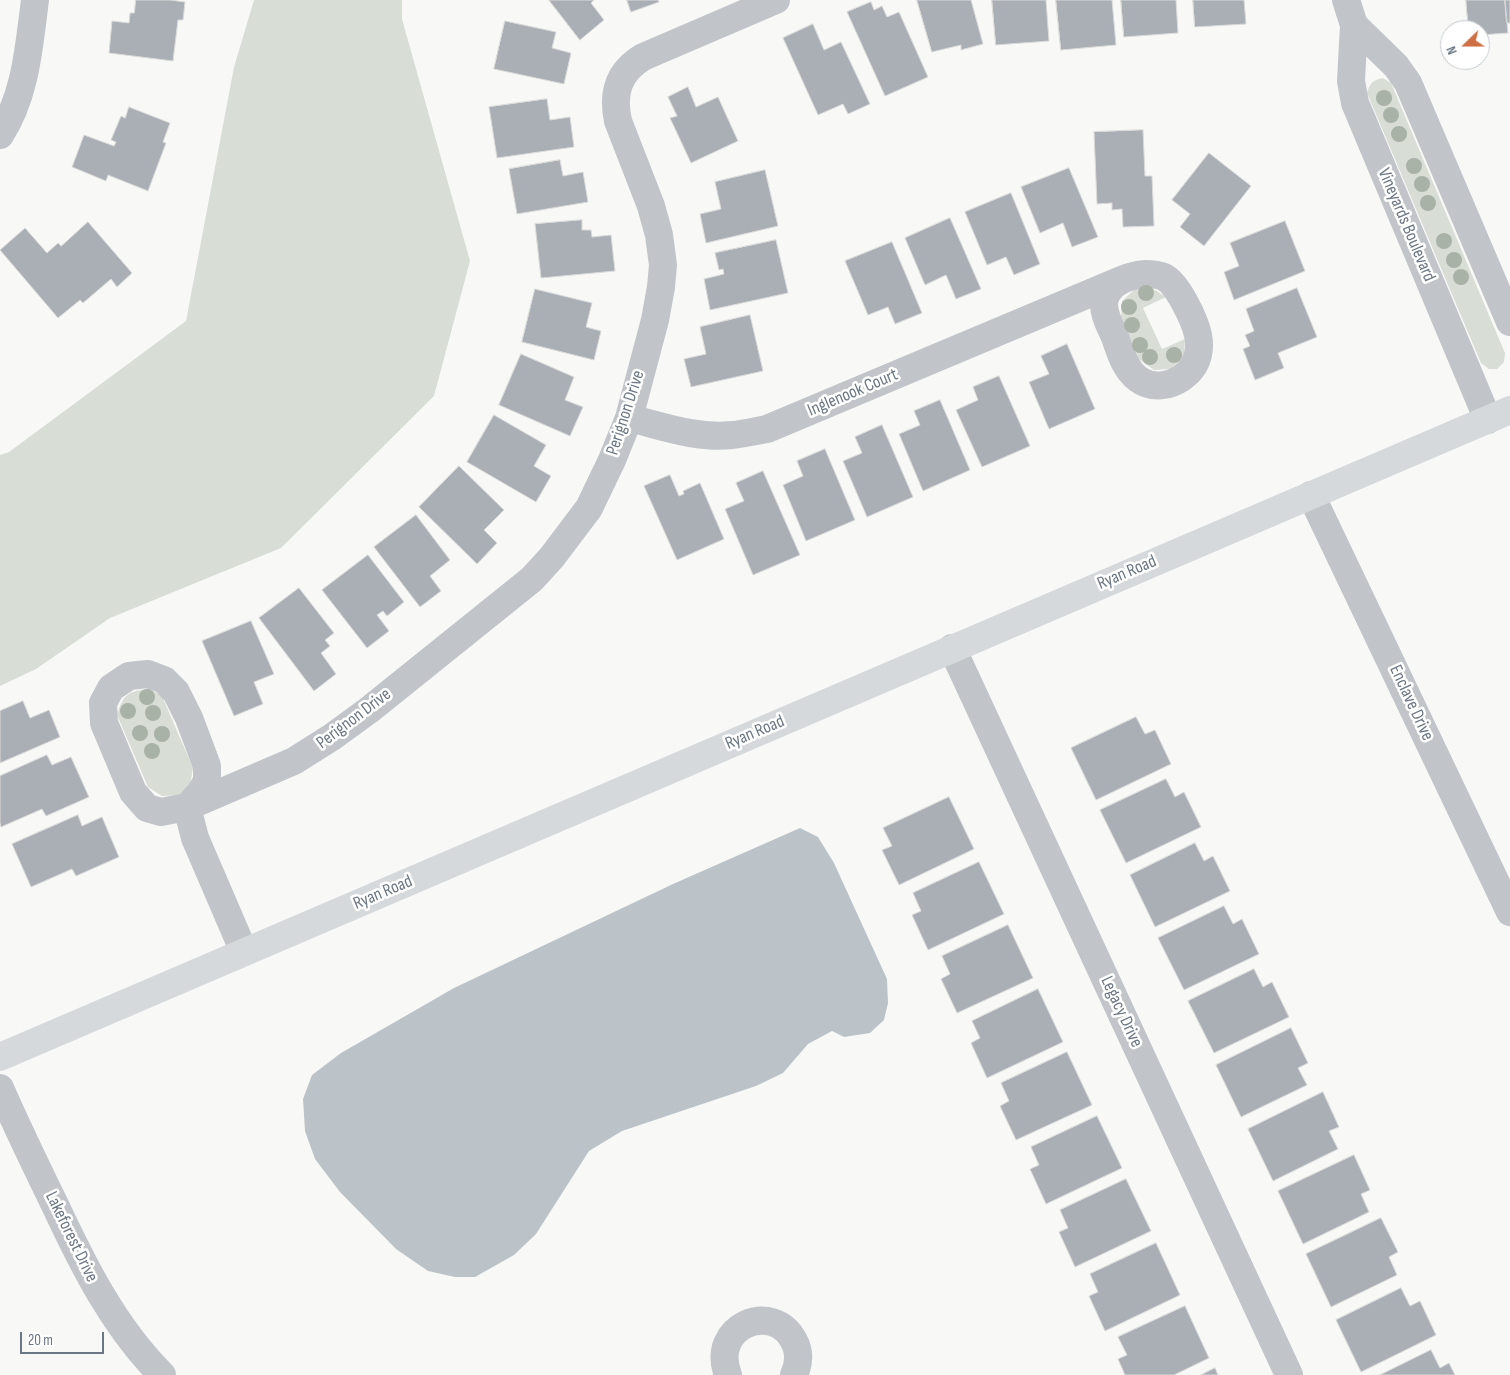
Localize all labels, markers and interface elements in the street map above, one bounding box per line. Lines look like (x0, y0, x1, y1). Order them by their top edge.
north arrow (1440, 20, 1490, 70)
text: N (1442, 44, 1461, 57)
street label: Vineyards Boulevard (1372, 165, 1440, 285)
street label: Inglenook Court (805, 364, 901, 422)
street label: Perignon Drive (602, 368, 650, 458)
street label: Ryan Road (1094, 551, 1160, 595)
street label: Enclave Drive (1384, 662, 1438, 744)
street label: Perignon Drive (312, 684, 396, 754)
street label: Ryan Road (722, 711, 788, 755)
street label: Ryan Road (350, 871, 416, 915)
street label: Legacy Drive (1095, 973, 1147, 1051)
street label: Lakeforest Drive (40, 1188, 102, 1286)
scale bar (22, 1322, 106, 1354)
text: 20 m (28, 1331, 53, 1350)

